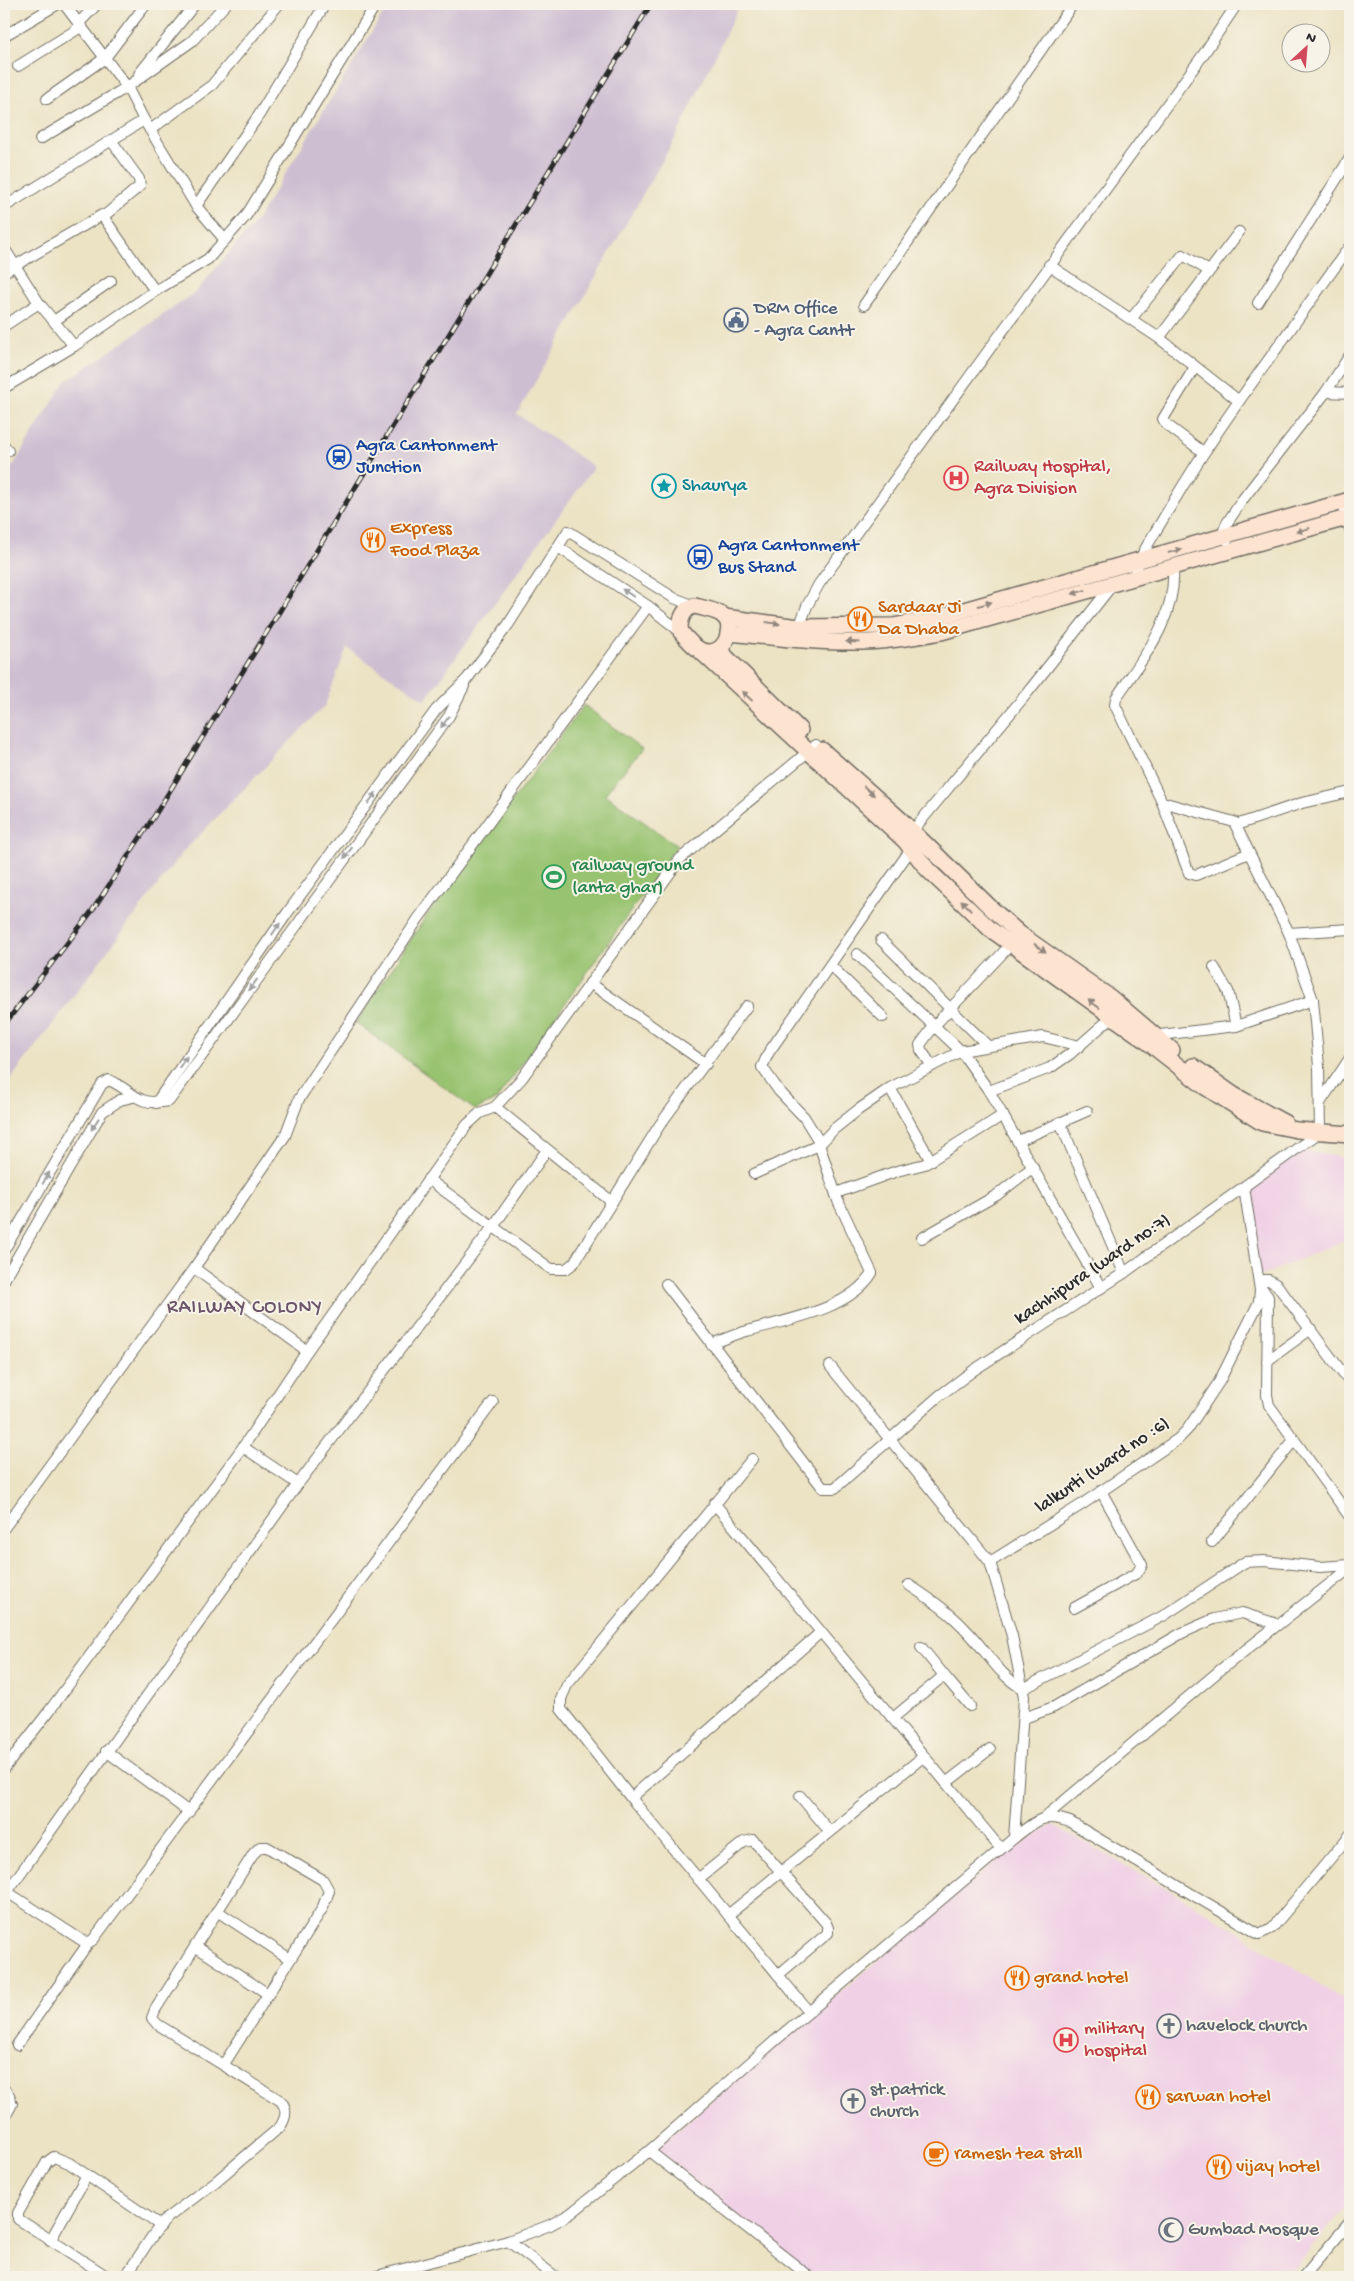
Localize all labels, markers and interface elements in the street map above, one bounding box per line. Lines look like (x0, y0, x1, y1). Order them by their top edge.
north arrow (1282, 22, 1332, 72)
text: N (1303, 29, 1318, 48)
place label: DRM Office - Agra Cantt (752, 298, 856, 343)
public building icon: DRM Office - Agra Cantt (723, 307, 749, 333)
place label: Agra Cantonment Junction (356, 435, 499, 480)
station icon: Agra Cantonment Junction (326, 444, 352, 470)
place label: Railway Hospital, Agra Division (974, 456, 1112, 501)
hospital icon: Railway Hospital, Agra Division (943, 465, 969, 491)
place icon: Shaurya (651, 473, 677, 499)
place label: Shaurya (682, 475, 749, 498)
place label: Express Food Plaza (389, 518, 481, 563)
one-way arrow (1296, 526, 1311, 534)
restaurant icon: Express Food Plaza (360, 527, 386, 553)
place label: Agra Cantonment Bus Stand (717, 535, 861, 580)
bus stop icon: Agra Cantonment Bus Stand (687, 544, 713, 570)
one-way arrow (1168, 547, 1183, 555)
one-way arrow (621, 588, 634, 598)
one-way arrow (1072, 589, 1087, 597)
place label: Sardaar Ji Da Dhaba (876, 597, 962, 642)
one-way arrow (977, 600, 992, 608)
restaurant icon: Sardaar Ji Da Dhaba (847, 606, 873, 632)
one-way arrow (765, 619, 781, 627)
one-way arrow (845, 638, 861, 646)
one-way arrow (742, 690, 754, 702)
one-way arrow (439, 715, 450, 728)
one-way arrow (862, 786, 875, 797)
one-way arrow (366, 792, 377, 805)
one-way arrow (343, 846, 353, 860)
place label: railway ground (anta ghar) (572, 855, 695, 900)
sports icon: railway ground (anta ghar) (541, 864, 567, 890)
one-way arrow (960, 899, 972, 911)
one-way arrow (271, 923, 281, 936)
one-way arrow (1033, 943, 1046, 954)
one-way arrow (248, 978, 258, 991)
one-way arrow (1087, 999, 1101, 1009)
one-way arrow (178, 1056, 188, 1069)
one-way arrow (90, 1117, 99, 1130)
one-way arrow (41, 1171, 50, 1184)
street label: kachhipura (ward no:7) (1011, 1209, 1175, 1331)
district label: RAILWAY COLONY (167, 1297, 323, 1320)
street label: lalkurti (ward no :6) (1032, 1413, 1174, 1519)
restaurant icon: grand hotel (1004, 1965, 1030, 1991)
place label: grand hotel (1034, 1967, 1129, 1990)
church icon: havelock church (1156, 2013, 1182, 2039)
place label: havelock church (1186, 2015, 1307, 2038)
place label: military hospital (1084, 2018, 1147, 2063)
hospital icon: military hospital (1053, 2027, 1079, 2053)
place label: st.patrick church (870, 2079, 946, 2124)
restaurant icon: sarwan hotel (1135, 2084, 1161, 2110)
place label: sarwan hotel (1166, 2086, 1271, 2109)
church icon: st.patrick church (840, 2088, 866, 2114)
cafe icon: ramesh tea stall (923, 2141, 949, 2167)
place label: ramesh tea stall (954, 2143, 1083, 2166)
restaurant icon: vijay hotel (1206, 2154, 1232, 2180)
place label: vijay hotel (1236, 2156, 1320, 2179)
mosque icon: Gumbad Mosque (1158, 2217, 1184, 2243)
place label: Gumbad Mosque (1188, 2219, 1319, 2242)

